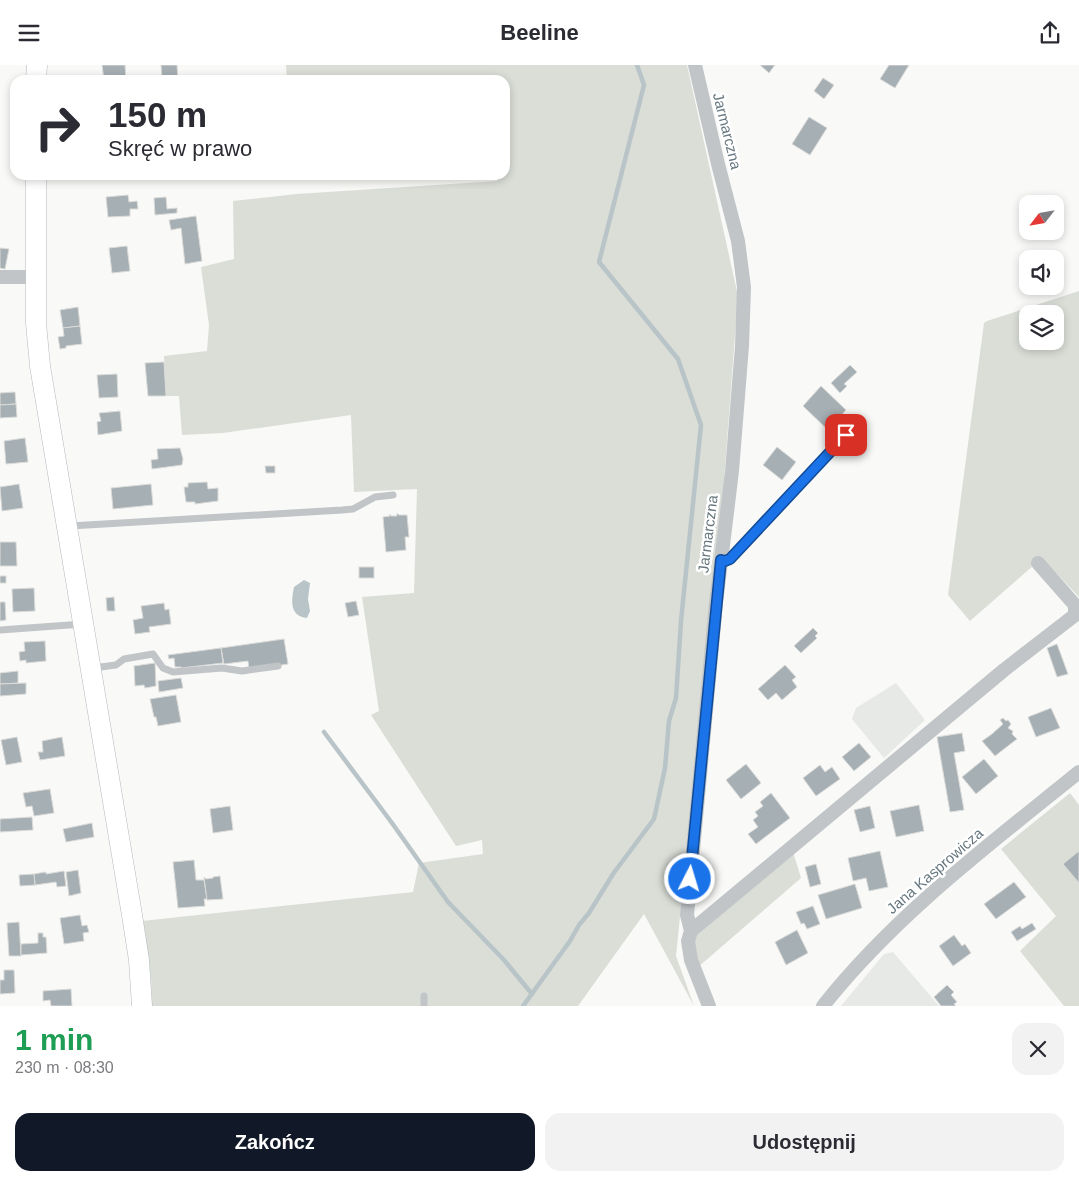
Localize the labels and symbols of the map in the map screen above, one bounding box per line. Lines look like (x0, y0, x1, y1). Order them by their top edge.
street label: Jarmarczna (710, 91, 745, 172)
north arrow (1019, 195, 1064, 240)
pin (825, 414, 867, 456)
street label: Jarmarczna (694, 493, 721, 574)
street label: Jana Kasprowicza (883, 824, 987, 917)
position arrow (663, 852, 715, 904)

